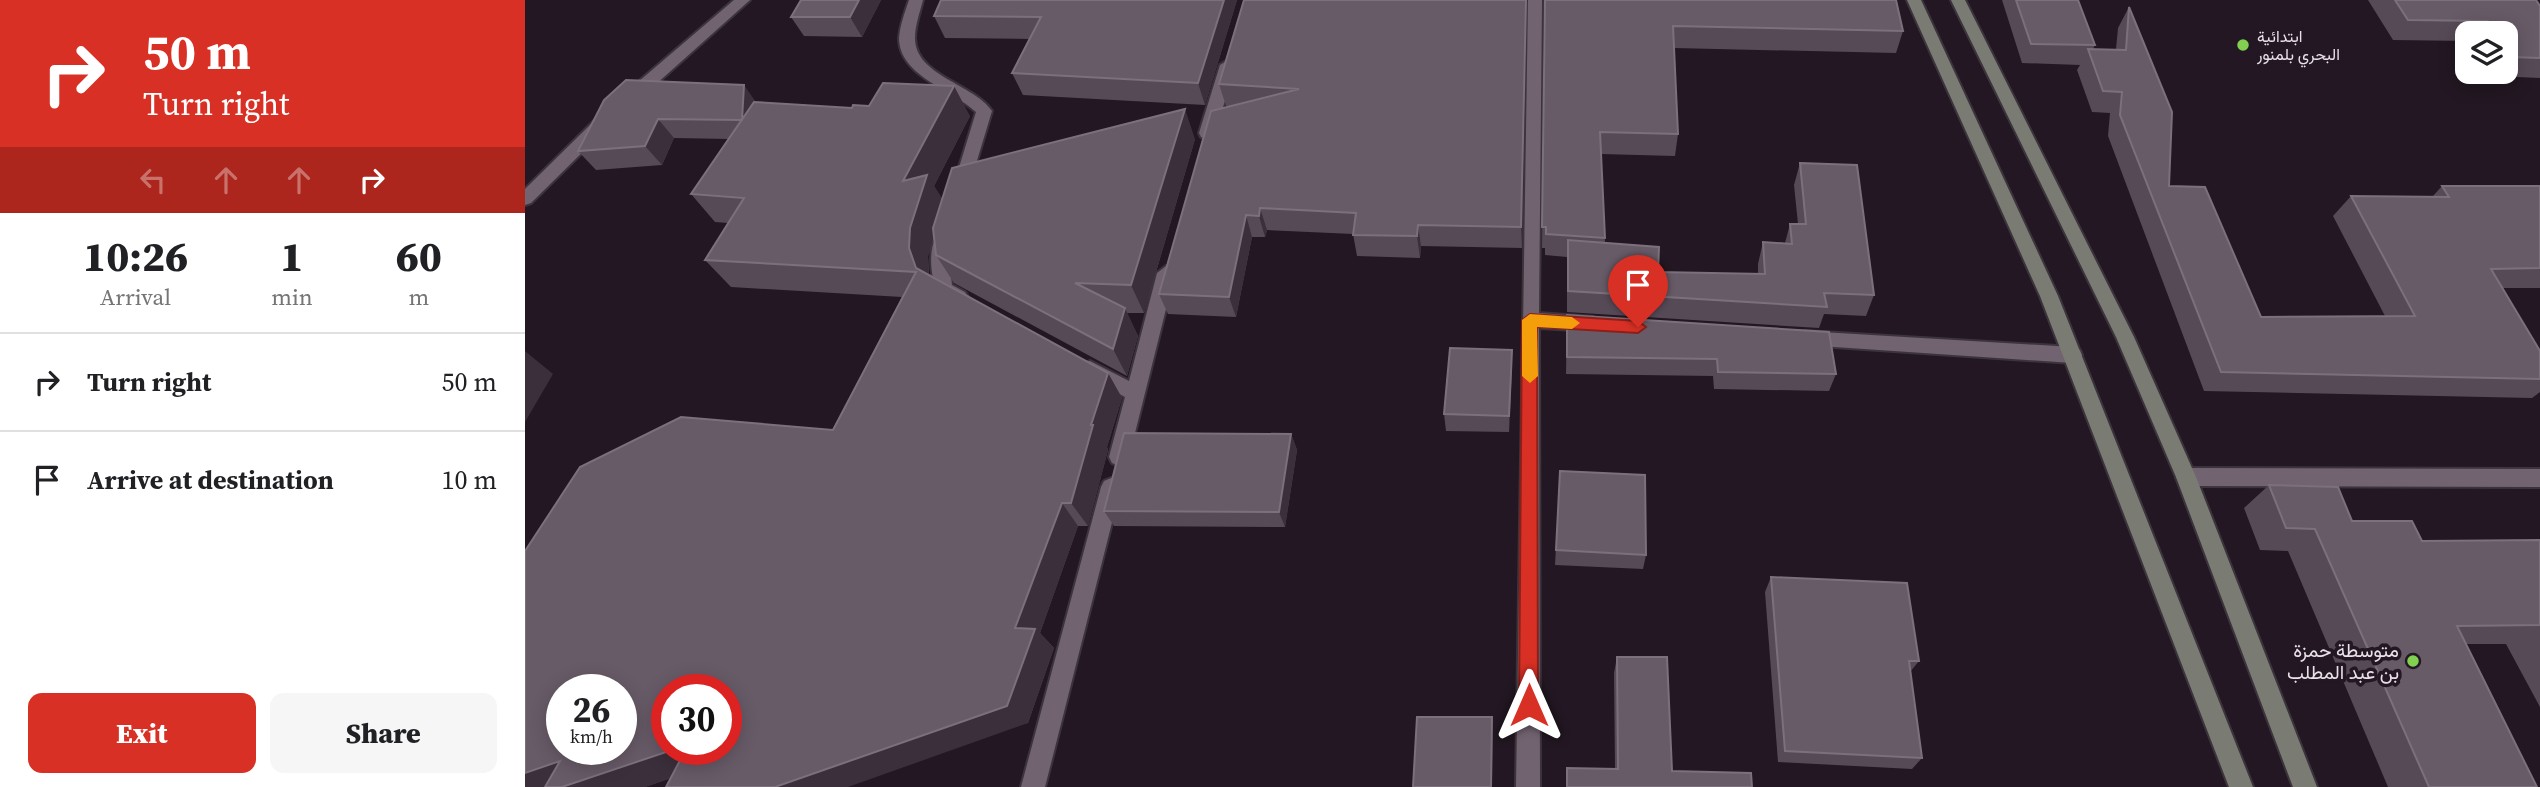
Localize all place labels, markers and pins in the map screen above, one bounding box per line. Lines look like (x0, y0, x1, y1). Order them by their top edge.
place label: ابتدائية البحري بلمنور (2256, 25, 2340, 68)
marker: ابتدائية البحري بلمنور (2235, 37, 2251, 53)
pin (1608, 255, 1668, 327)
place label: متوسطة حمزة بن عبد المطلب (2287, 637, 2399, 685)
marker: متوسطة حمزة بن عبد المطلب (2405, 653, 2421, 669)

